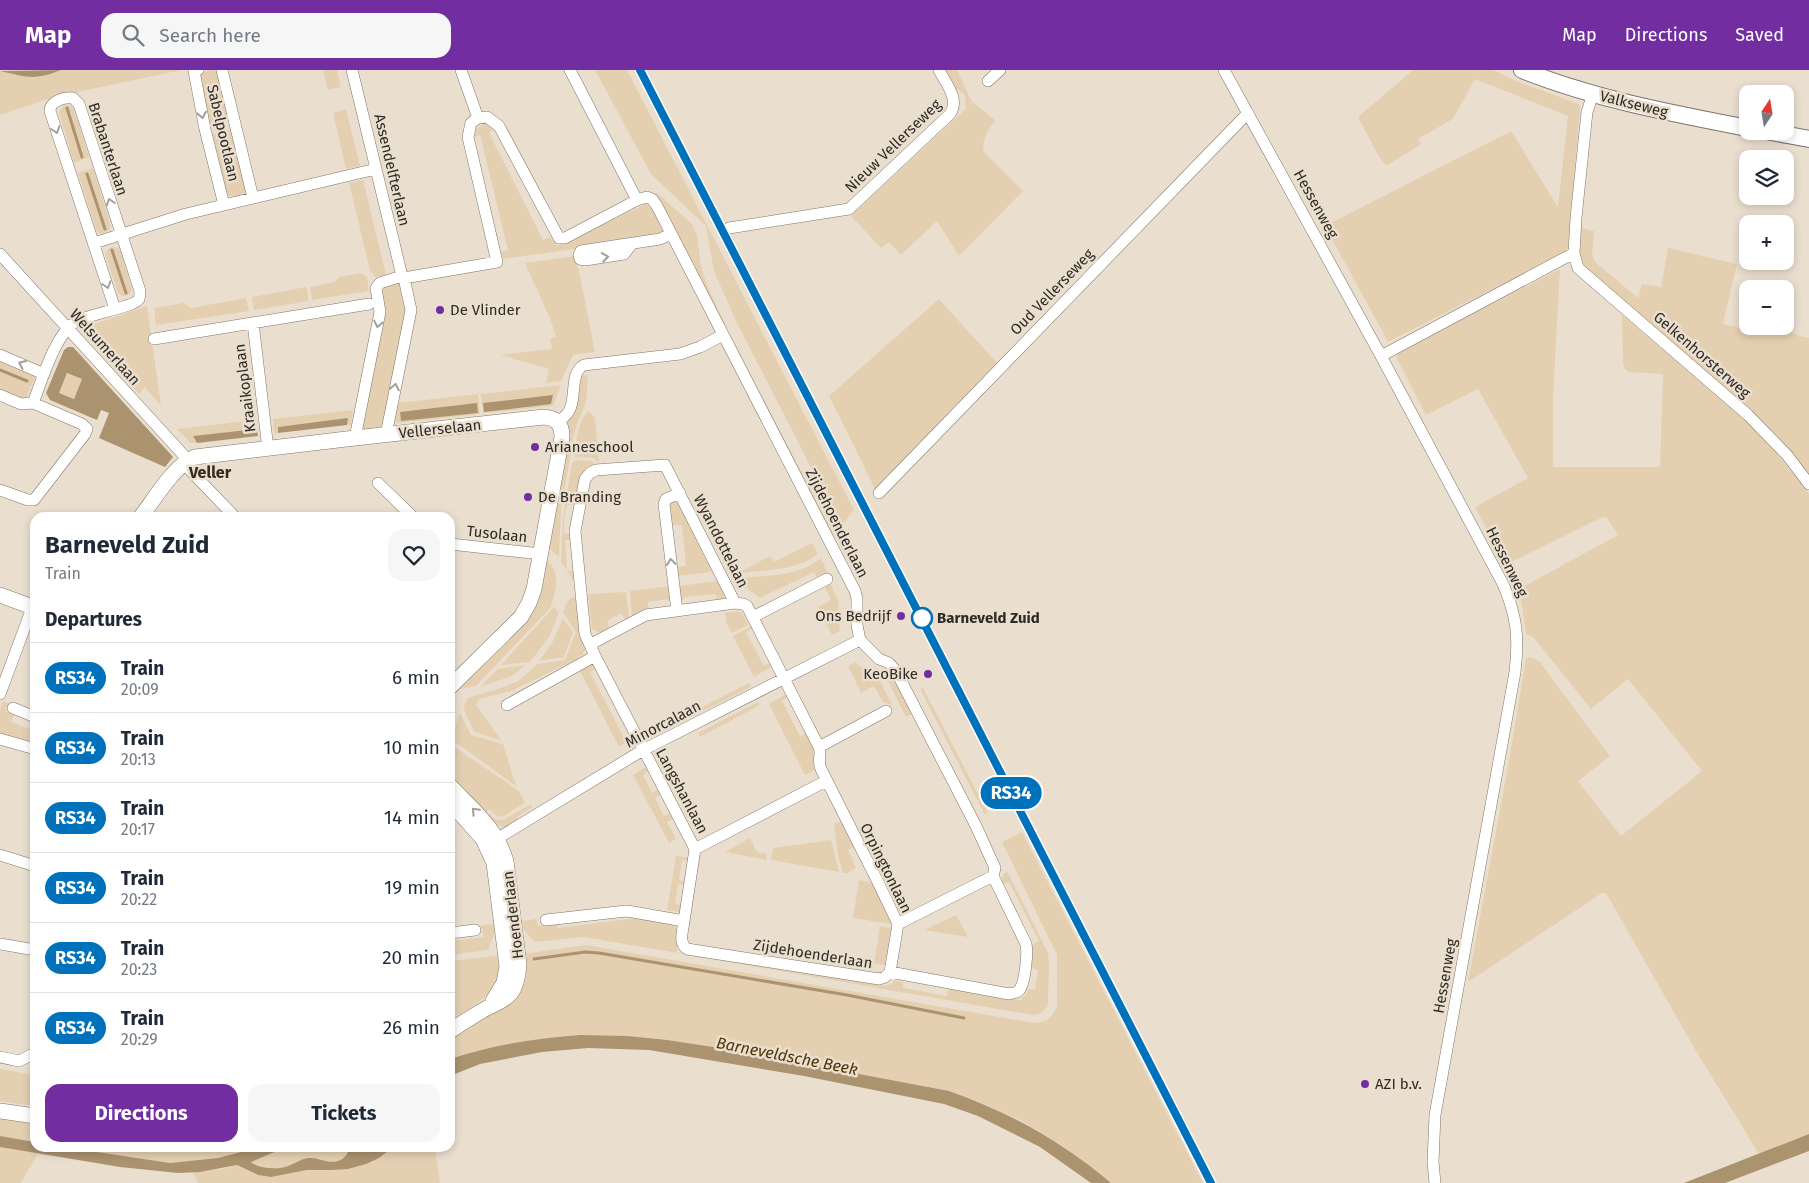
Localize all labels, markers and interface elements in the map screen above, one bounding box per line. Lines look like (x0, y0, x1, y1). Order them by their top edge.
search box (101, 13, 451, 58)
text: Map (25, 21, 71, 49)
icon: search (119, 21, 147, 49)
text: Search here (159, 24, 261, 47)
text: Map (1562, 24, 1597, 46)
text: Directions (1625, 24, 1707, 46)
text: Saved (1735, 24, 1784, 46)
street label: Sabelpootlaan (203, 83, 243, 183)
north arrow (1739, 85, 1794, 140)
map controls (1739, 85, 1794, 335)
street label: Valkseweg (1598, 87, 1670, 121)
street label: Nieuw Vellerseweg (841, 95, 945, 196)
street label: Brabanterlaan (84, 100, 132, 198)
one-way arrow (197, 110, 207, 119)
street label: Assendelfterlaan (370, 112, 414, 228)
one-way arrow (50, 126, 60, 134)
button: layers (1739, 150, 1794, 205)
street label: Hessenweg (1290, 166, 1342, 242)
one-way arrow (106, 198, 116, 207)
button: + (1739, 215, 1794, 270)
street label: Oud Vellerseweg (1006, 245, 1098, 339)
one-way arrow (601, 252, 609, 263)
one-way arrow (102, 280, 112, 288)
button: − (1739, 280, 1794, 335)
place label: De Vlinder (450, 301, 521, 319)
marker: De Vlinder (434, 304, 446, 316)
street label: Welsumerlaan (66, 305, 144, 389)
street label: Gelkenhorsterweg (1650, 308, 1754, 402)
one-way arrow (373, 320, 383, 329)
street label: Kraaikoplaan (231, 343, 259, 433)
one-way arrow (18, 360, 27, 371)
one-way arrow (389, 382, 400, 391)
street label: Vellerselaan (398, 416, 482, 442)
place label: Arianeschool (545, 438, 634, 456)
marker: Arianeschool (529, 441, 541, 453)
district label: Veller (188, 463, 232, 482)
street label: Zijdehoenderlaan (802, 465, 872, 581)
place label: De Branding (538, 488, 621, 506)
marker: De Branding (522, 491, 534, 503)
street label: Wyandottelaan (690, 491, 752, 591)
street label: Tusolaan (466, 522, 528, 546)
street label: Hessenweg (1482, 524, 1532, 600)
button: heart (388, 529, 440, 581)
text: Barneveld Zuid (45, 531, 210, 559)
one-way arrow (666, 558, 677, 566)
text: Train (45, 564, 81, 583)
place label: Ons Bedrijf (815, 607, 892, 625)
marker: Barneveld Zuid (911, 607, 933, 629)
text: Departures (45, 608, 142, 631)
place label: Barneveld Zuid (937, 609, 1040, 627)
marker: Ons Bedrijf (895, 610, 907, 622)
text: Train (121, 657, 164, 680)
place label: KeoBike (863, 665, 918, 683)
text: 6 min (392, 666, 440, 689)
text: RS34 (55, 667, 96, 689)
marker: KeoBike (922, 668, 934, 680)
text: 20:09 (121, 680, 159, 699)
street label: Minorcalaan (622, 697, 704, 751)
text: Train (121, 727, 164, 750)
text: 10 min (383, 736, 440, 759)
text: RS34 (55, 737, 96, 759)
street label: Langshanlaan (652, 745, 712, 837)
text: 20:13 (121, 750, 156, 769)
line badge: RS34 (976, 777, 1046, 809)
text: RS34 (991, 782, 1031, 804)
text: Train (121, 797, 164, 820)
text: 14 min (384, 806, 440, 829)
text: RS34 (55, 807, 96, 829)
one-way arrow (472, 808, 481, 817)
text: 20:17 (121, 820, 155, 839)
street label: Orpingtonlaan (856, 820, 916, 916)
text: Train (121, 867, 164, 890)
street label: Hoenderlaan (499, 870, 527, 960)
text: 19 min (384, 876, 440, 899)
text: RS34 (55, 877, 96, 899)
text: 20:22 (121, 890, 157, 909)
street label: Zijdehoenderlaan (752, 936, 874, 972)
text: Train (121, 937, 164, 960)
street label: Hessenweg (1430, 937, 1460, 1015)
text: 20 min (382, 946, 440, 969)
text: RS34 (55, 947, 96, 969)
text: 20:23 (121, 960, 157, 979)
text: Train (121, 1007, 164, 1030)
text: 26 min (383, 1016, 440, 1039)
text: RS34 (55, 1017, 96, 1039)
text: 20:29 (121, 1030, 158, 1049)
water label: Barneveldsche Beek (715, 1033, 860, 1079)
place label: AZI b.v. (1375, 1075, 1422, 1093)
marker: AZI b.v. (1359, 1078, 1371, 1090)
button: Directions (45, 1084, 238, 1142)
button: Tickets (248, 1084, 440, 1142)

